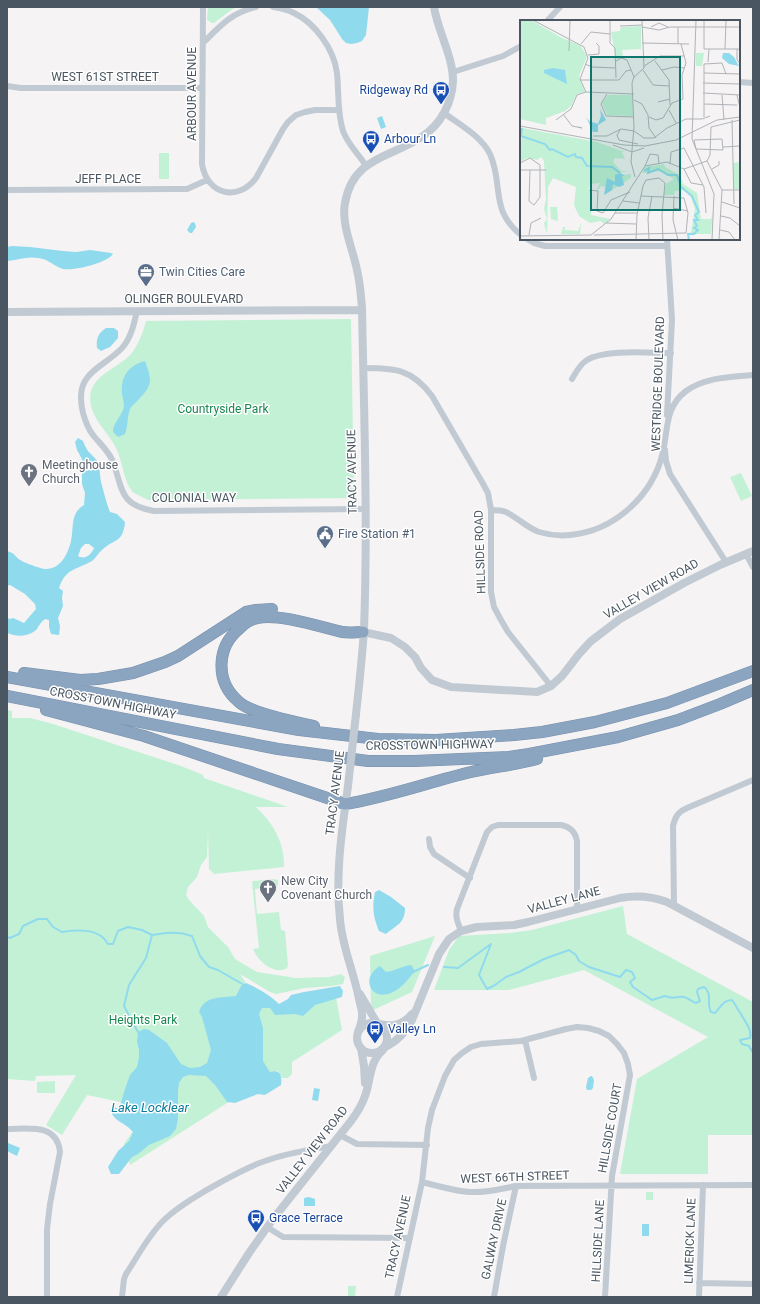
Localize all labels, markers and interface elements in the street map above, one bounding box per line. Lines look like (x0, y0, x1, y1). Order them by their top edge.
inset map (520, 20, 740, 240)
street label: ARBOUR AVENUE (185, 47, 199, 141)
street label: WEST 61ST STREET (51, 70, 159, 84)
bus stop icon: Ridgeway Rd (431, 80, 451, 105)
place label: Ridgeway Rd (360, 83, 428, 97)
bus stop icon: Arbour Ln (361, 129, 381, 154)
place label: Arbour Ln (384, 132, 436, 146)
street label: JEFF PLACE (75, 172, 141, 186)
office icon: Twin Cities Care (136, 262, 156, 287)
place label: Twin Cities Care (159, 265, 245, 279)
street label: OLINGER BOULEVARD (124, 292, 244, 306)
street label: WESTRIDGE BOULEVARD (649, 316, 667, 452)
park label: Countryside Park (177, 402, 269, 416)
street label: TRACY AVENUE (344, 429, 360, 515)
place label: Meetinghouse Church (42, 458, 118, 486)
church icon: Meetinghouse Church (19, 462, 39, 487)
street label: COLONIAL WAY (152, 491, 237, 505)
street label: HILLSIDE ROAD (472, 510, 488, 594)
public building icon: Fire Station #1 (315, 524, 335, 549)
place label: Fire Station #1 (338, 527, 416, 541)
street label: VALLEY VIEW ROAD (601, 556, 701, 622)
street label: CROSSTOWN HIGHWAY (49, 684, 178, 722)
street label: CROSSTOWN HIGHWAY (366, 737, 495, 753)
street label: TRACY AVENUE (323, 750, 347, 836)
place label: New City Covenant Church (281, 874, 372, 902)
church icon: New City Covenant Church (258, 878, 278, 903)
street label: VALLEY LANE (526, 884, 602, 916)
park label: Heights Park (109, 1013, 178, 1027)
bus stop icon: Valley Ln (365, 1019, 385, 1044)
place label: Valley Ln (388, 1022, 436, 1036)
street label: HILLSIDE COURT (595, 1082, 625, 1174)
water label: Lake Locklear (111, 1100, 190, 1115)
street label: VALLEY VIEW ROAD (273, 1103, 351, 1197)
street label: WEST 66TH STREET (460, 1168, 570, 1186)
street label: TRACY AVENUE (382, 1194, 414, 1280)
street label: GALWAY DRIVE (479, 1197, 509, 1281)
street label: LIMERICK LANE (682, 1198, 698, 1284)
street label: HILLSIDE LANE (589, 1199, 607, 1283)
bus stop icon: Grace Terrace (246, 1208, 266, 1233)
place label: Grace Terrace (269, 1211, 343, 1225)

